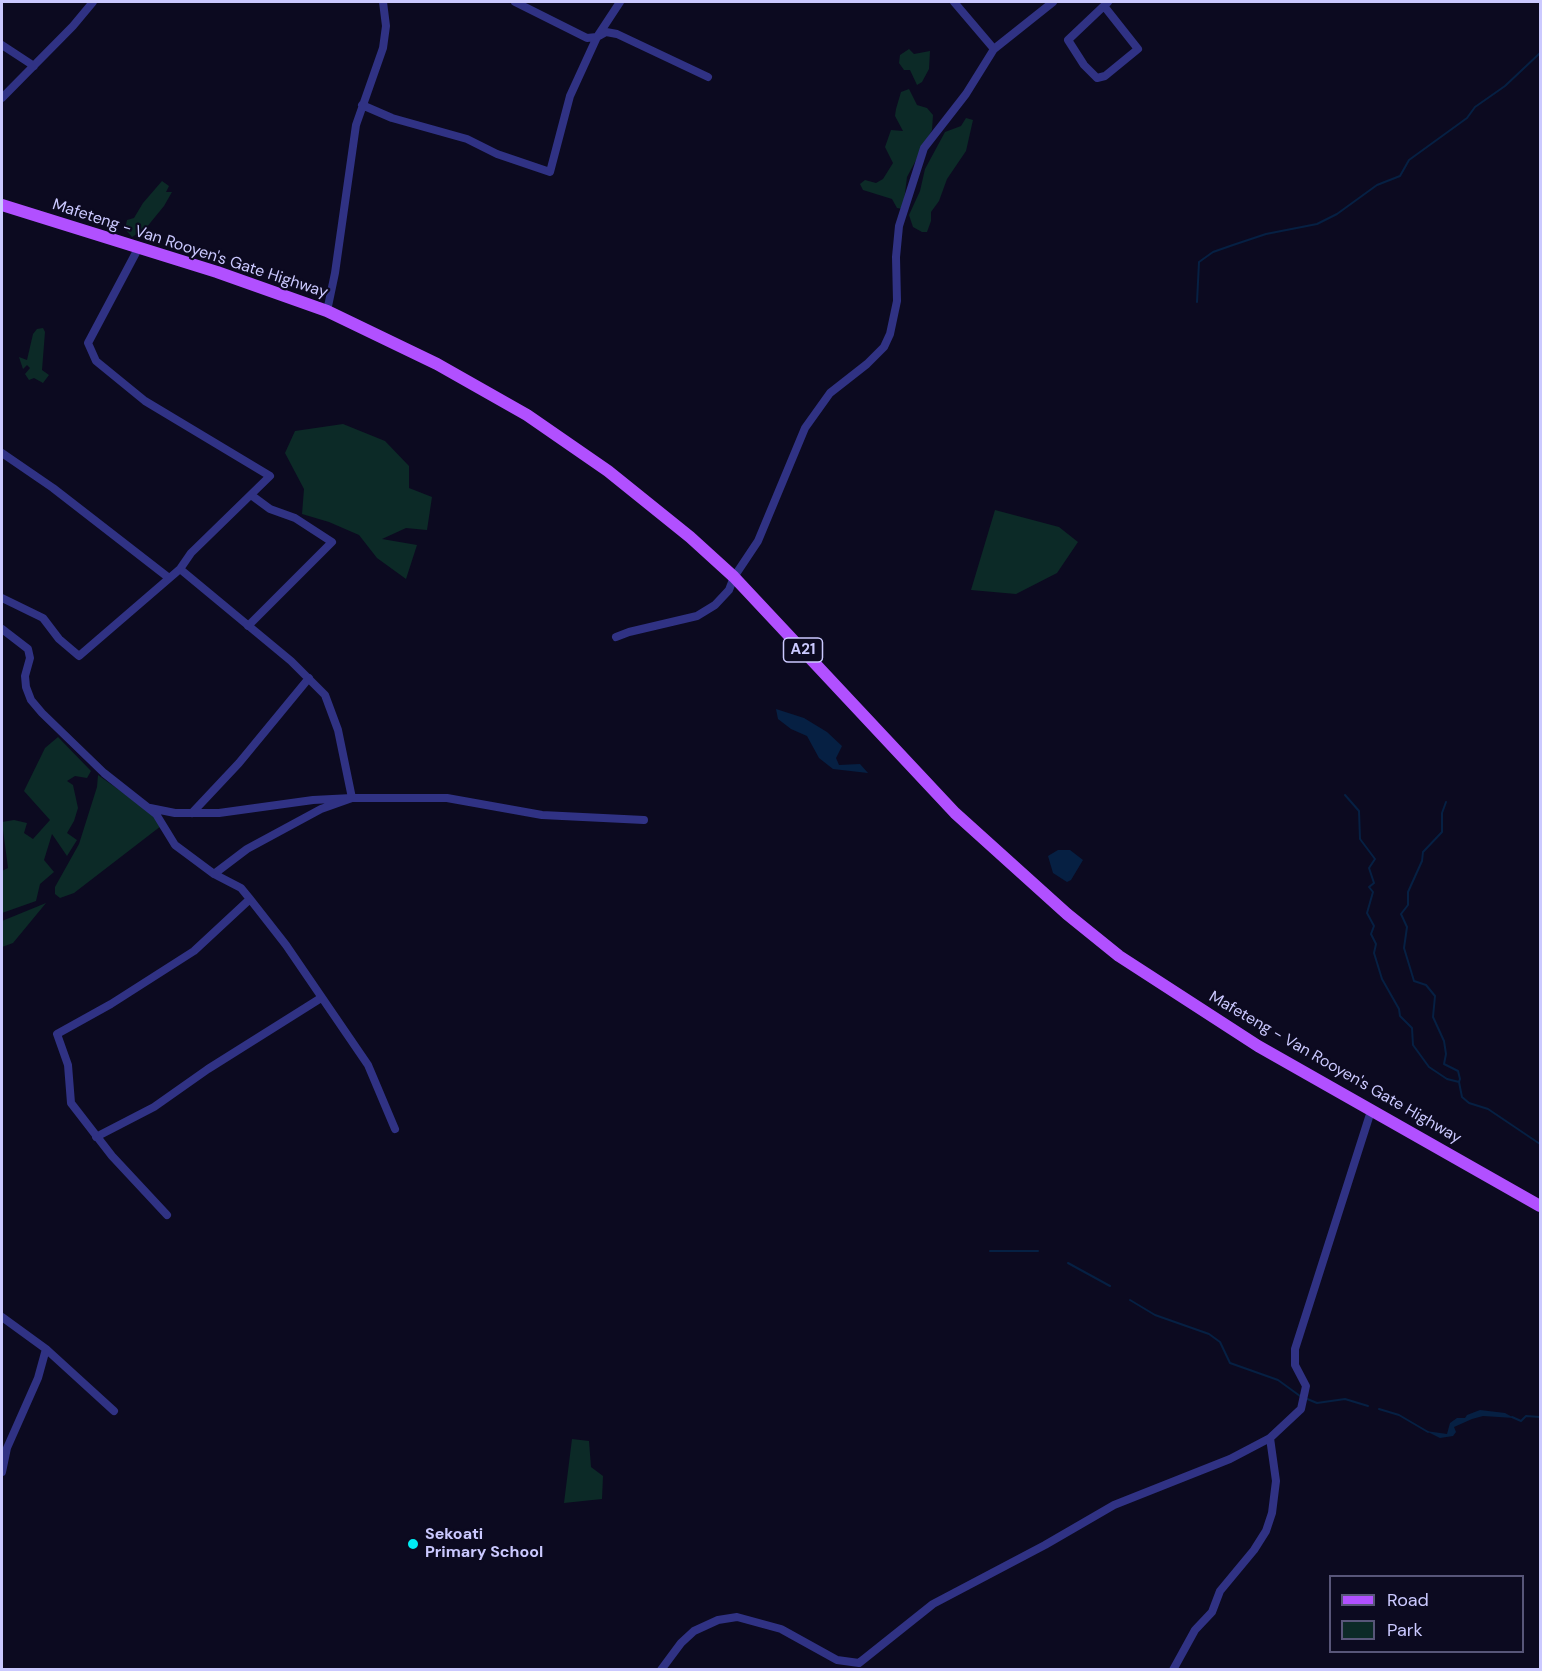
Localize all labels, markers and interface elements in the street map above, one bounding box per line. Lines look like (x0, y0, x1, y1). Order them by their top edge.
street label: Mafeteng - Van Rooyen's Gate Highway (50, 195, 330, 303)
road number: A21 (784, 638, 822, 662)
street label: Mafeteng - Van Rooyen's Gate Highway (1205, 988, 1465, 1148)
place label: Sekoati Primary School (425, 1525, 543, 1563)
marker: Sekoati Primary School (406, 1537, 420, 1551)
legend (1329, 1575, 1524, 1653)
text: Road (1387, 1588, 1429, 1612)
text: Park (1387, 1618, 1423, 1642)

